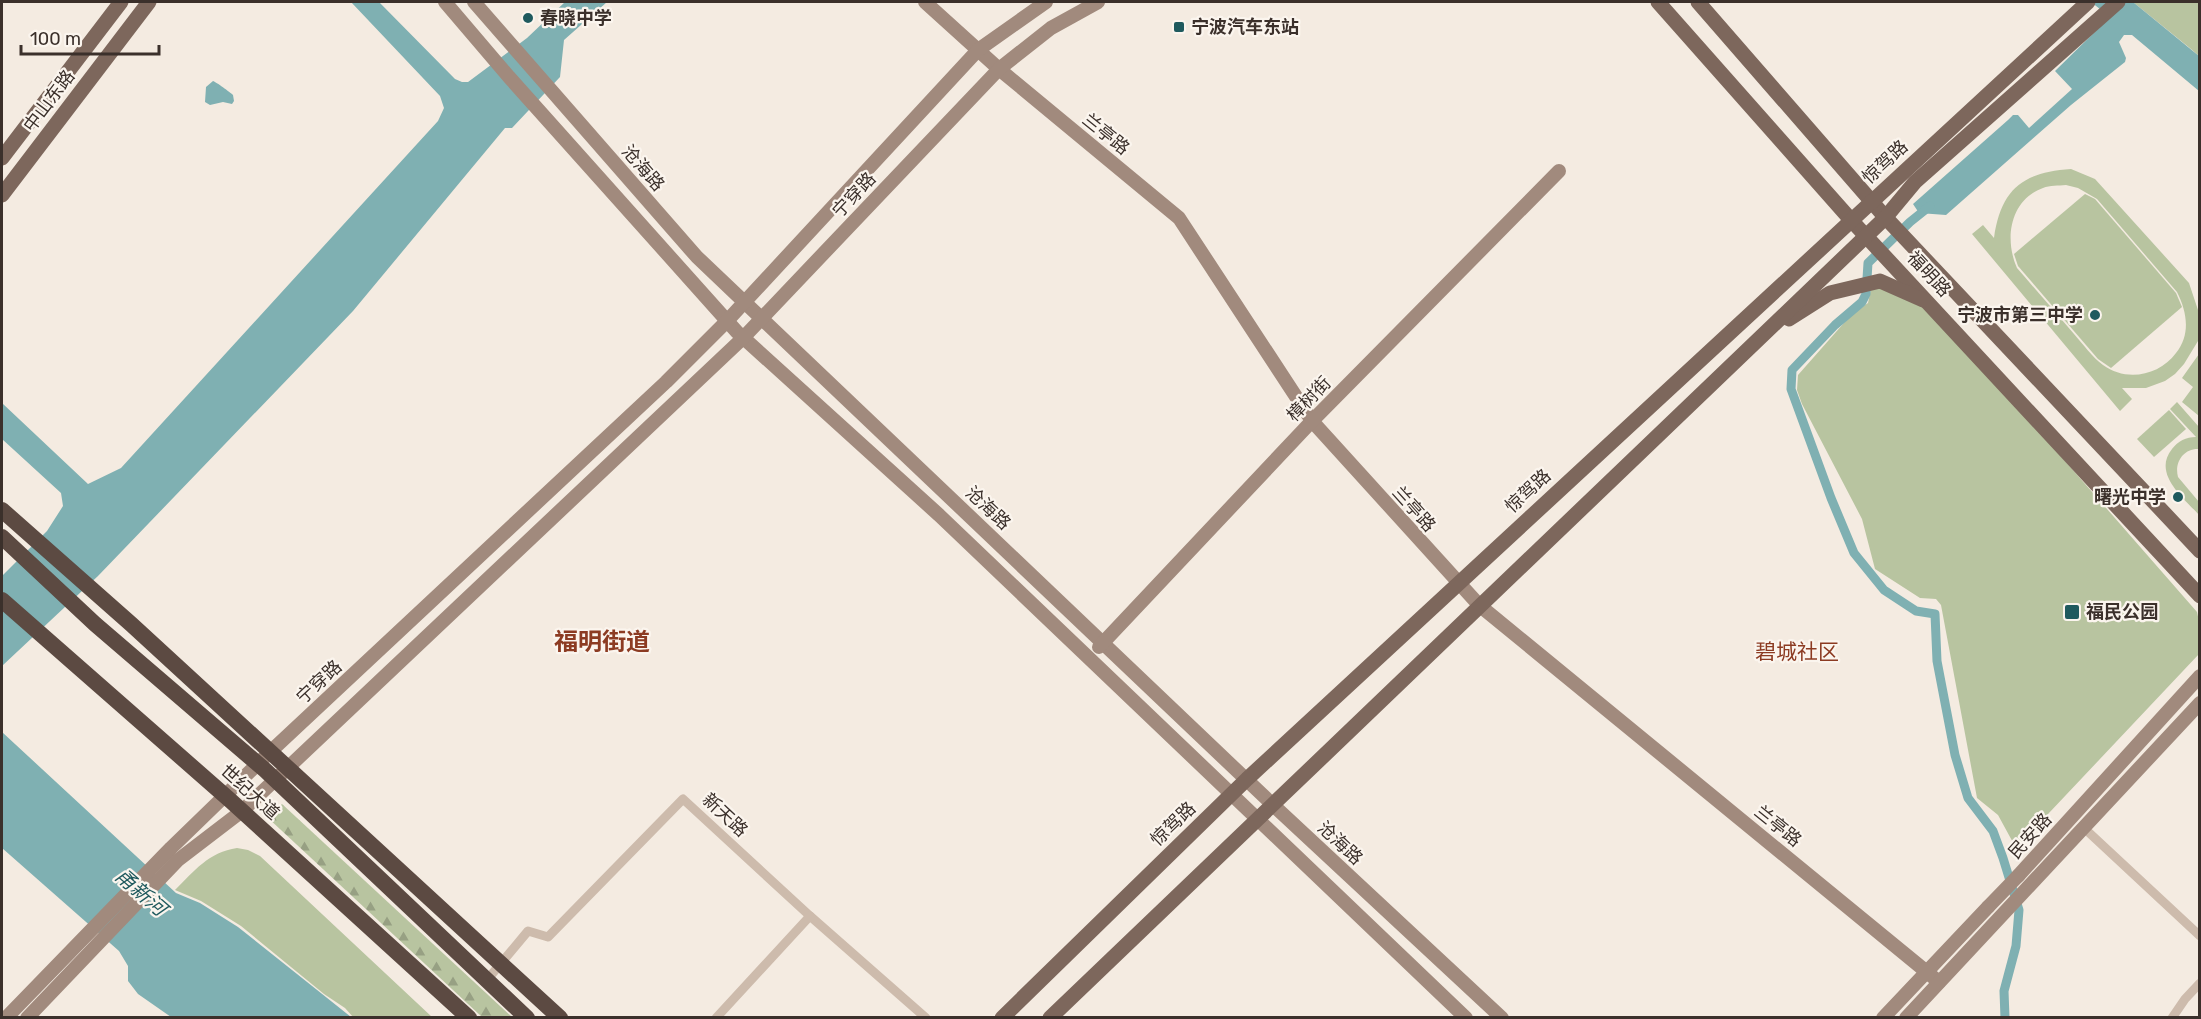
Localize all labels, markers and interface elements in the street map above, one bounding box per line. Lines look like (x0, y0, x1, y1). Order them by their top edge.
place label: 春晓中学 (540, 7, 612, 29)
marker: 春晓中学 (521, 11, 535, 25)
place label: 宁波汽车东站 (1191, 16, 1299, 38)
scale bar (21, 18, 159, 56)
marker: 宁波汽车东站 (1172, 20, 1186, 34)
text: 100 m (30, 28, 81, 50)
street label: 中山东路 (19, 66, 79, 136)
street label: 兰亭路 (1078, 108, 1134, 160)
street label: 惊驾路 (1858, 136, 1912, 188)
street label: 沧海路 (617, 140, 669, 196)
street label: 宁穿路 (828, 168, 880, 222)
street label: 福明路 (1903, 247, 1955, 301)
place label: 宁波市第三中学 (1957, 304, 2083, 326)
marker: 宁波市第三中学 (2088, 308, 2102, 322)
street label: 樟树街 (1282, 372, 1336, 426)
street label: 惊驾路 (1501, 465, 1555, 517)
street label: 沧海路 (961, 482, 1015, 534)
street label: 兰亭路 (1388, 482, 1440, 536)
place label: 曙光中学 (2094, 486, 2166, 508)
marker: 曙光中学 (2171, 490, 2185, 504)
place label: 福民公园 (2086, 601, 2158, 623)
marker: 福民公园 (2063, 603, 2081, 621)
district label: 福明街道 (554, 628, 650, 656)
district label: 碧城社区 (1755, 639, 1839, 664)
street label: 宁穿路 (292, 656, 346, 708)
street label: 世纪大道 (216, 760, 284, 824)
street label: 新天路 (698, 789, 752, 841)
street label: 惊驾路 (1146, 797, 1200, 851)
street label: 兰亭路 (1750, 800, 1806, 852)
street label: 民安路 (2004, 809, 2056, 863)
street label: 沧海路 (1313, 817, 1367, 869)
water label: 甬新河 (110, 863, 175, 923)

